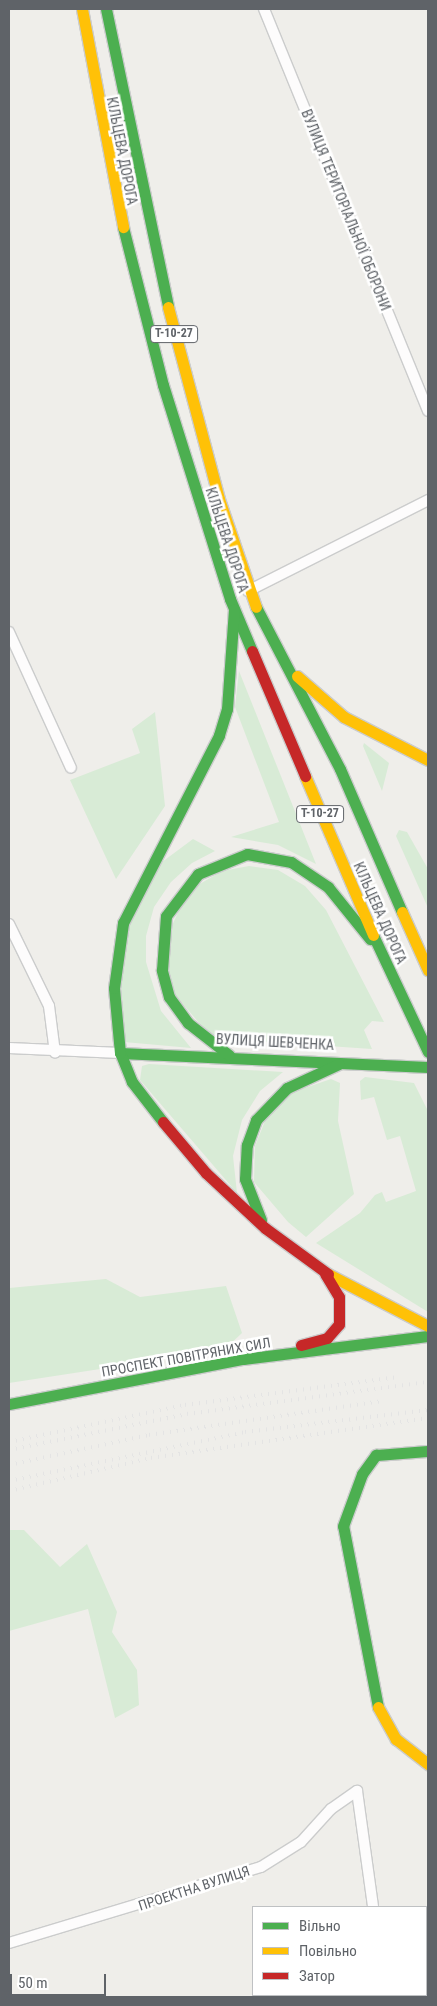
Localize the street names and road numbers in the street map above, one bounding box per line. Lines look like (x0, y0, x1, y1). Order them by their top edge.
street label: КІЛЬЦЕВА ДОРОГА (103, 95, 141, 207)
street label: ВУЛИЦЯ ТЕРИТОРІАЛЬНОЇ ОБОРОНИ (298, 107, 394, 313)
road number: Т-10-27 (149, 324, 199, 344)
street label: КІЛЬЦЕВА ДОРОГА (202, 485, 252, 595)
road number: Т-10-27 (295, 804, 345, 824)
street label: КІЛЬЦЕВА ДОРОГА (350, 859, 410, 967)
street label: ВУЛИЦЯ ШЕВЧЕНКА (216, 1031, 334, 1053)
street label: ПРОСПЕКТ ПОВІТРЯНИХ СИЛ (100, 1334, 272, 1380)
street label: ПРОЕКТНА ВУЛИЦЯ (136, 1862, 252, 1914)

